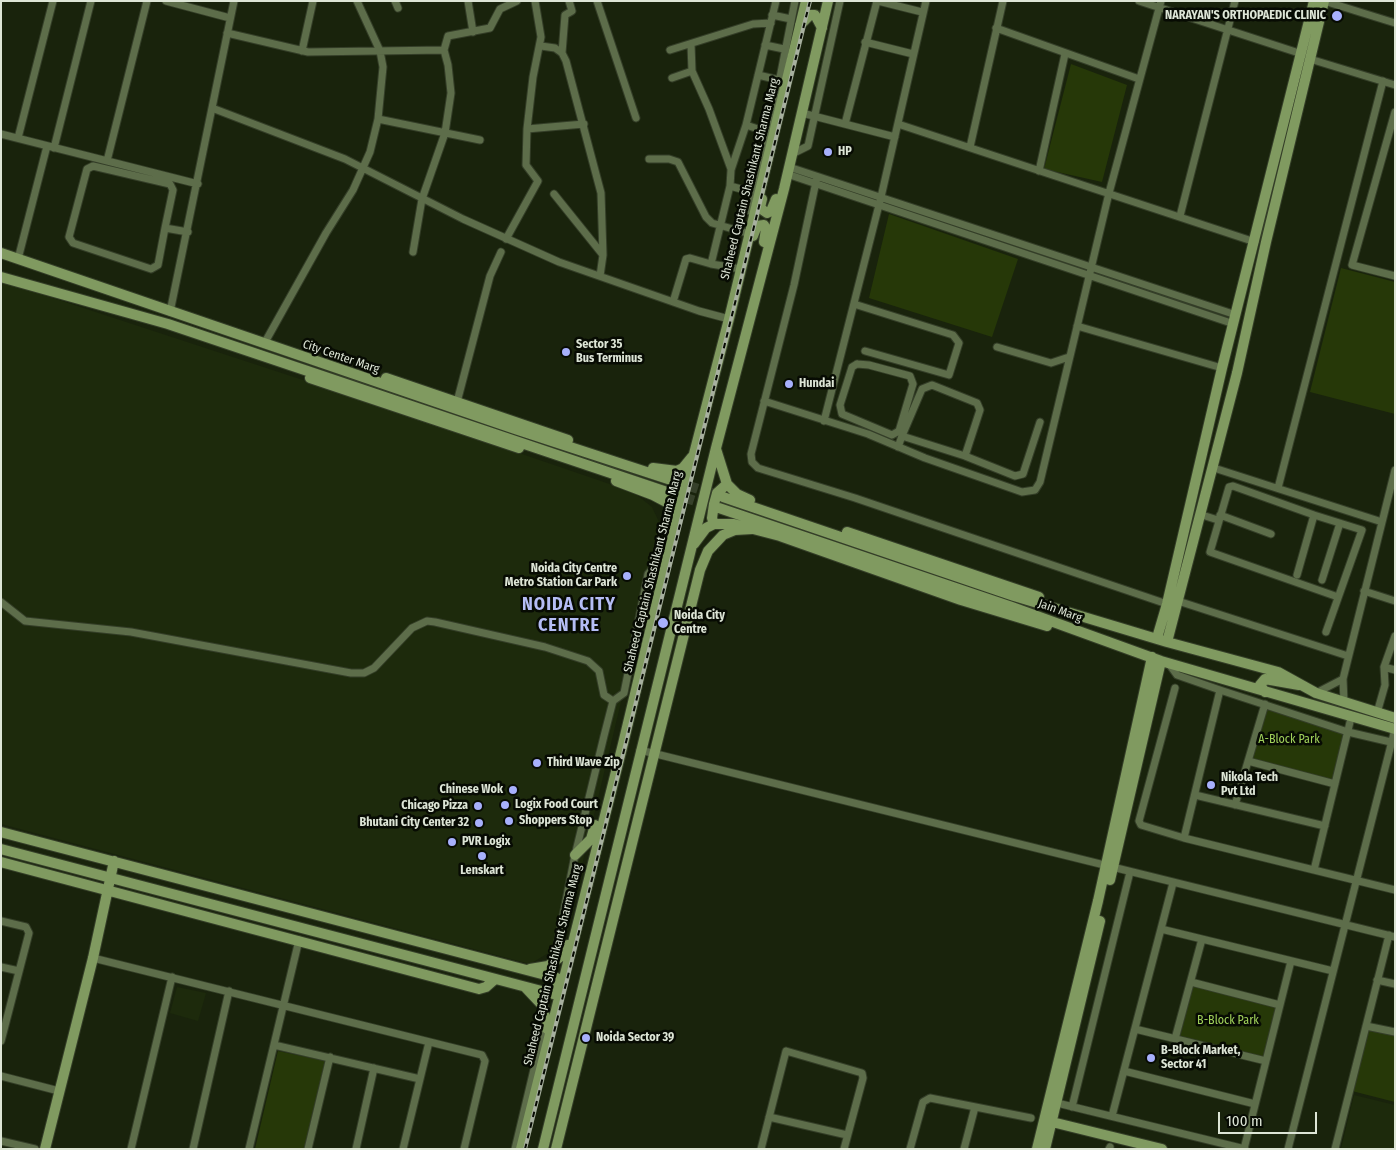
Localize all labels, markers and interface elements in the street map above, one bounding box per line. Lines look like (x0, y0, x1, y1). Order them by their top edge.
place label: NARAYAN'S ORTHOPAEDIC CLINIC (1165, 9, 1326, 23)
marker: NARAYAN'S ORTHOPAEDIC CLINIC (1330, 9, 1344, 23)
street label: Shaheed Captain Shashikant Sharma Marg (718, 77, 782, 281)
place label: HP (838, 145, 852, 159)
marker: HP (822, 146, 834, 158)
street label: City Center Marg (301, 337, 381, 377)
place label: Sector 35 Bus Terminus (576, 338, 642, 366)
marker: Sector 35 Bus Terminus (560, 346, 572, 358)
place label: Hundai (799, 377, 834, 391)
marker: Hundai (783, 378, 795, 390)
street label: Shaheed Captain Shashikant Sharma Marg (621, 470, 685, 674)
place label: Noida City Centre Metro Station Car Park (505, 562, 617, 590)
marker: Noida City Centre Metro Station Car Park (621, 570, 633, 582)
district label: NOIDA CITY CENTRE (521, 594, 617, 636)
street label: Jain Marg (1036, 596, 1084, 626)
place label: Noida City Centre (674, 609, 725, 637)
marker: Noida City Centre (656, 616, 670, 630)
park label: A-Block Park (1258, 733, 1320, 747)
place label: Third Wave Zip (547, 756, 620, 770)
marker: Third Wave Zip (531, 757, 543, 769)
place label: Nikola Tech Pvt Ltd (1221, 771, 1278, 799)
marker: Nikola Tech Pvt Ltd (1205, 779, 1217, 791)
place label: Chinese Wok (440, 783, 503, 797)
marker: Chinese Wok (507, 784, 519, 796)
place label: Logix Food Court (515, 798, 598, 812)
place label: Chicago Pizza (401, 799, 468, 813)
marker: Logix Food Court (499, 799, 511, 811)
marker: Chicago Pizza (472, 800, 484, 812)
place label: Shoppers Stop (519, 814, 592, 828)
marker: Shoppers Stop (503, 815, 515, 827)
place label: Bhutani City Center 32 (359, 816, 469, 830)
marker: Bhutani City Center 32 (473, 817, 485, 829)
place label: PVR Logix (462, 835, 510, 849)
marker: PVR Logix (446, 836, 458, 848)
marker: Lenskart (476, 850, 488, 862)
street label: Shaheed Captain Shashikant Sharma Marg (521, 863, 585, 1067)
place label: Lenskart (460, 864, 504, 878)
park label: B-Block Park (1197, 1014, 1259, 1028)
place label: Noida Sector 39 (596, 1031, 674, 1045)
marker: Noida Sector 39 (580, 1032, 592, 1044)
place label: B-Block Market, Sector 41 (1161, 1044, 1240, 1072)
marker: B-Block Market, Sector 41 (1145, 1052, 1157, 1064)
scale bar (1221, 1102, 1320, 1134)
text: 100 m (1226, 1112, 1263, 1130)

